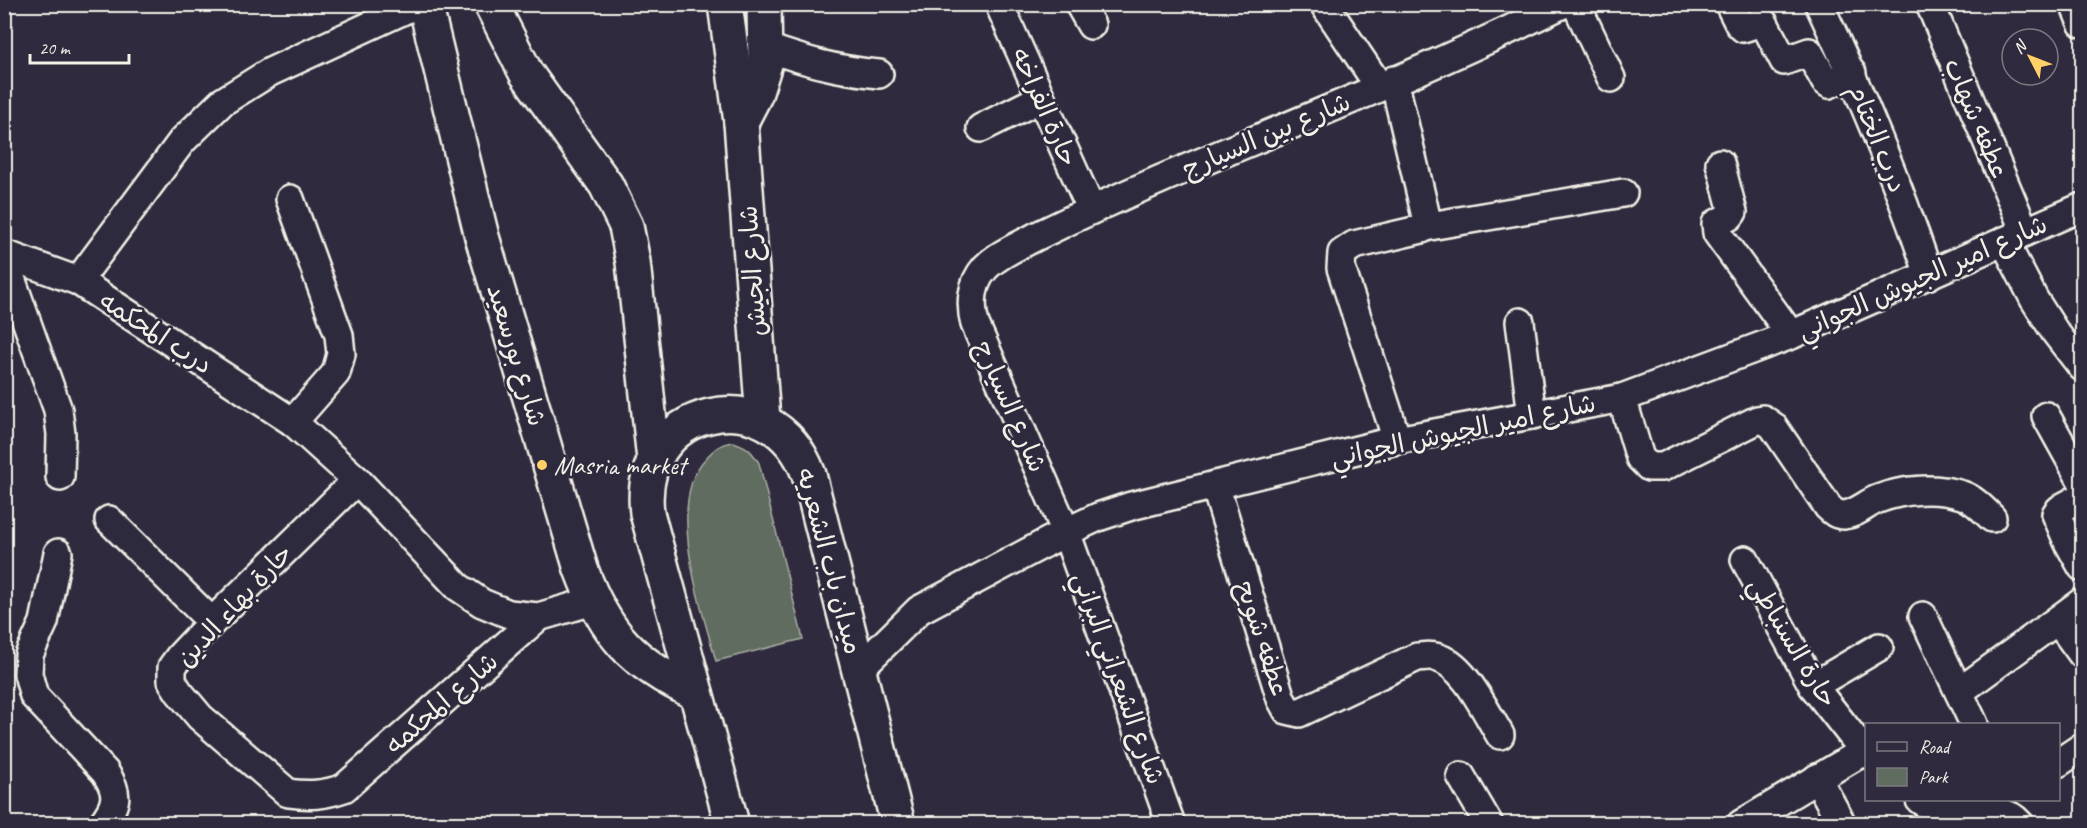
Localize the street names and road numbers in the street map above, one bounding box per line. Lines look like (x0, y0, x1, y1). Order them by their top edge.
street label: حارة الفراخه (1004, 43, 1085, 172)
street label: عطفه شهاب (1936, 53, 2017, 183)
street label: درب الختام (1838, 79, 1914, 199)
street label: شارع بين السيارج (1177, 85, 1356, 187)
street label: شارع الجيش (731, 204, 775, 337)
street label: شارع امير الجيوش الجواني (1792, 207, 2055, 353)
street label: شارع بورسعيد (478, 280, 554, 430)
street label: درب المحكمه (93, 283, 219, 381)
street label: شارع السيارج (966, 335, 1054, 478)
street label: شارع امير الجيوش الجواني (1328, 386, 1600, 481)
street label: ميدان باب الشعريه (789, 464, 870, 658)
street label: حارة بهاء الدين (169, 537, 300, 674)
street label: شارع الشعراني البراني (1059, 567, 1172, 791)
street label: حارة السنباطي (1735, 571, 1845, 717)
street label: عطفه شويح (1227, 576, 1297, 700)
street label: شارع المحكمه (378, 645, 506, 763)

